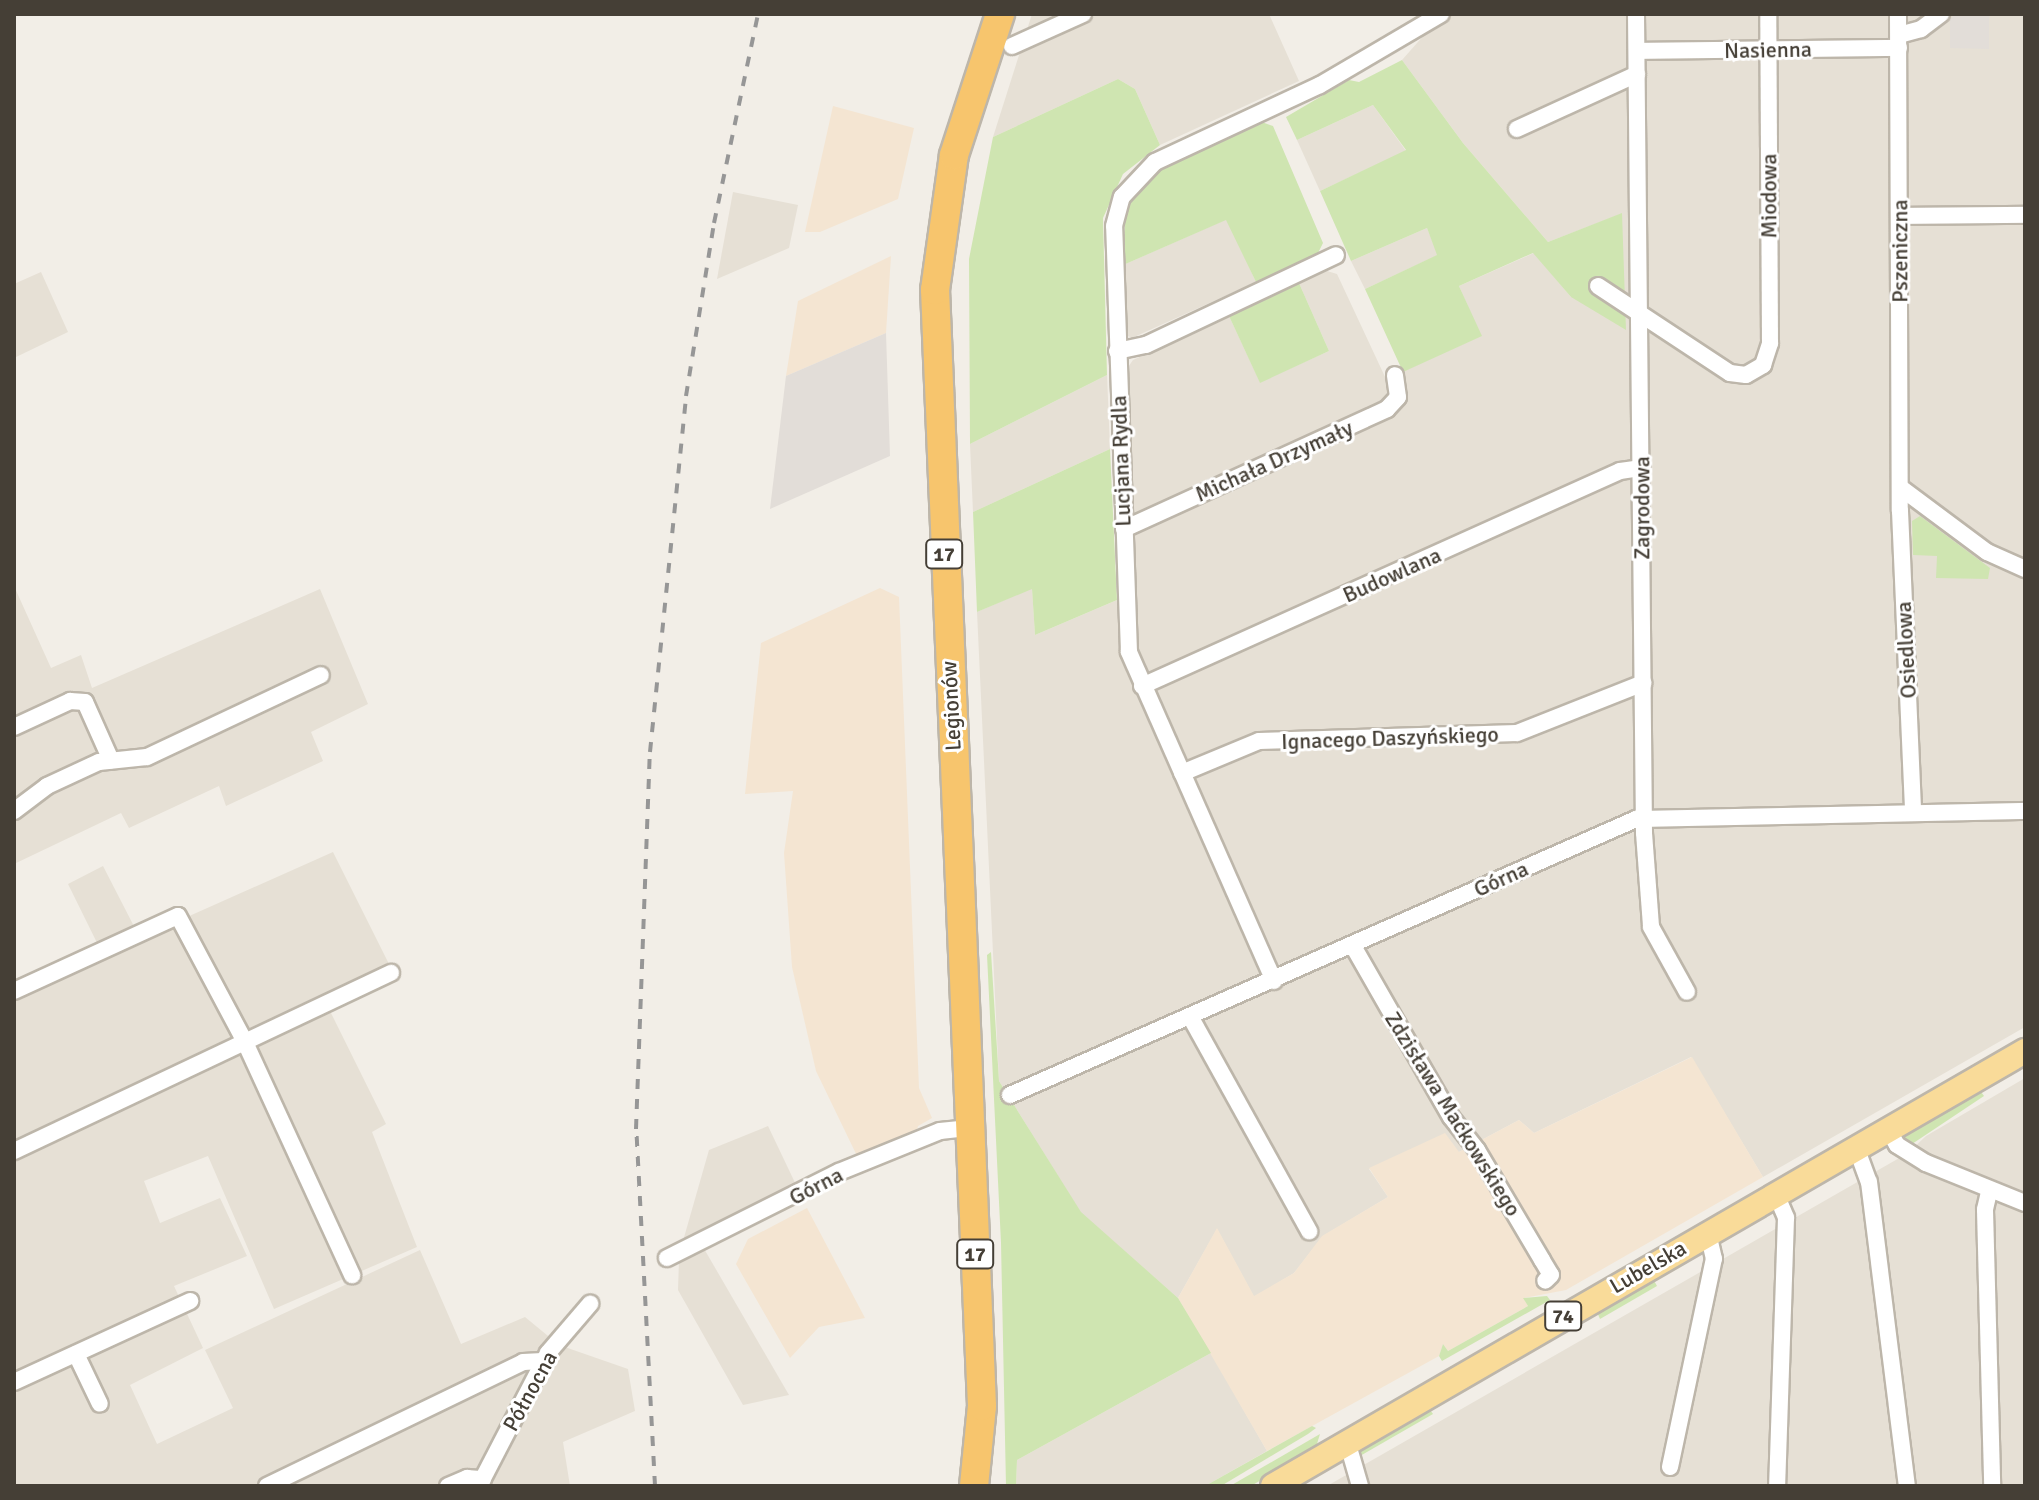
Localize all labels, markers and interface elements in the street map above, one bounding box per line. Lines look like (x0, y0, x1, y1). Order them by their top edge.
street label: Nasienna (1724, 36, 1812, 64)
street label: Miodowa (1756, 154, 1782, 238)
street label: Pszeniczna (1887, 199, 1913, 303)
street label: Lucjana Rydla (1106, 395, 1136, 527)
street label: Michała Drzymały (1191, 414, 1357, 508)
street label: Zagrodowa (1629, 456, 1655, 560)
road number: 17 (924, 538, 964, 570)
street label: Budowlana (1339, 542, 1445, 608)
street label: Osiedlowa (1890, 601, 1922, 699)
street label: Legionów (935, 660, 967, 752)
street label: Ignacego Daszyńskiego (1281, 721, 1499, 755)
street label: Górna (1470, 855, 1532, 903)
street label: Zdzisława Maćkowskiego (1379, 1007, 1527, 1221)
street label: Górna (785, 1161, 847, 1211)
street label: Lubelska (1605, 1235, 1691, 1299)
road number: 17 (955, 1238, 995, 1270)
road number: 74 (1543, 1300, 1583, 1332)
street label: Północna (497, 1346, 563, 1436)

